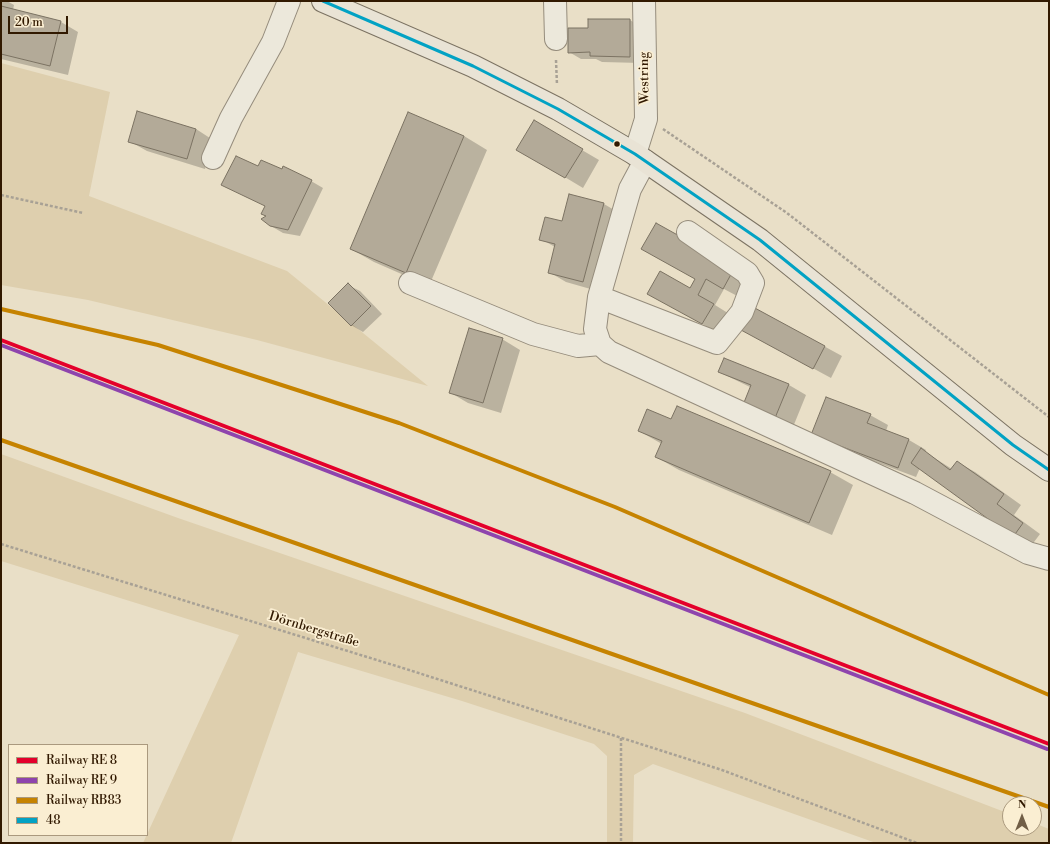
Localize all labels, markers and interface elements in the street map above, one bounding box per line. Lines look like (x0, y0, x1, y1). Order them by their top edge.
scale bar (10, 8, 70, 34)
text: 20 m (15, 15, 43, 30)
street label: Westring (637, 52, 653, 104)
unlabelled marker (612, 139, 622, 149)
street label: Dörnbergstraße (267, 609, 361, 651)
legend (8, 744, 148, 836)
text: Railway RE 8 (46, 753, 117, 768)
text: Railway RE 9 (46, 773, 117, 788)
text: Railway RB83 (46, 793, 121, 808)
north arrow (1002, 796, 1042, 836)
text: N (1018, 798, 1026, 812)
text: 48 (46, 813, 61, 828)

